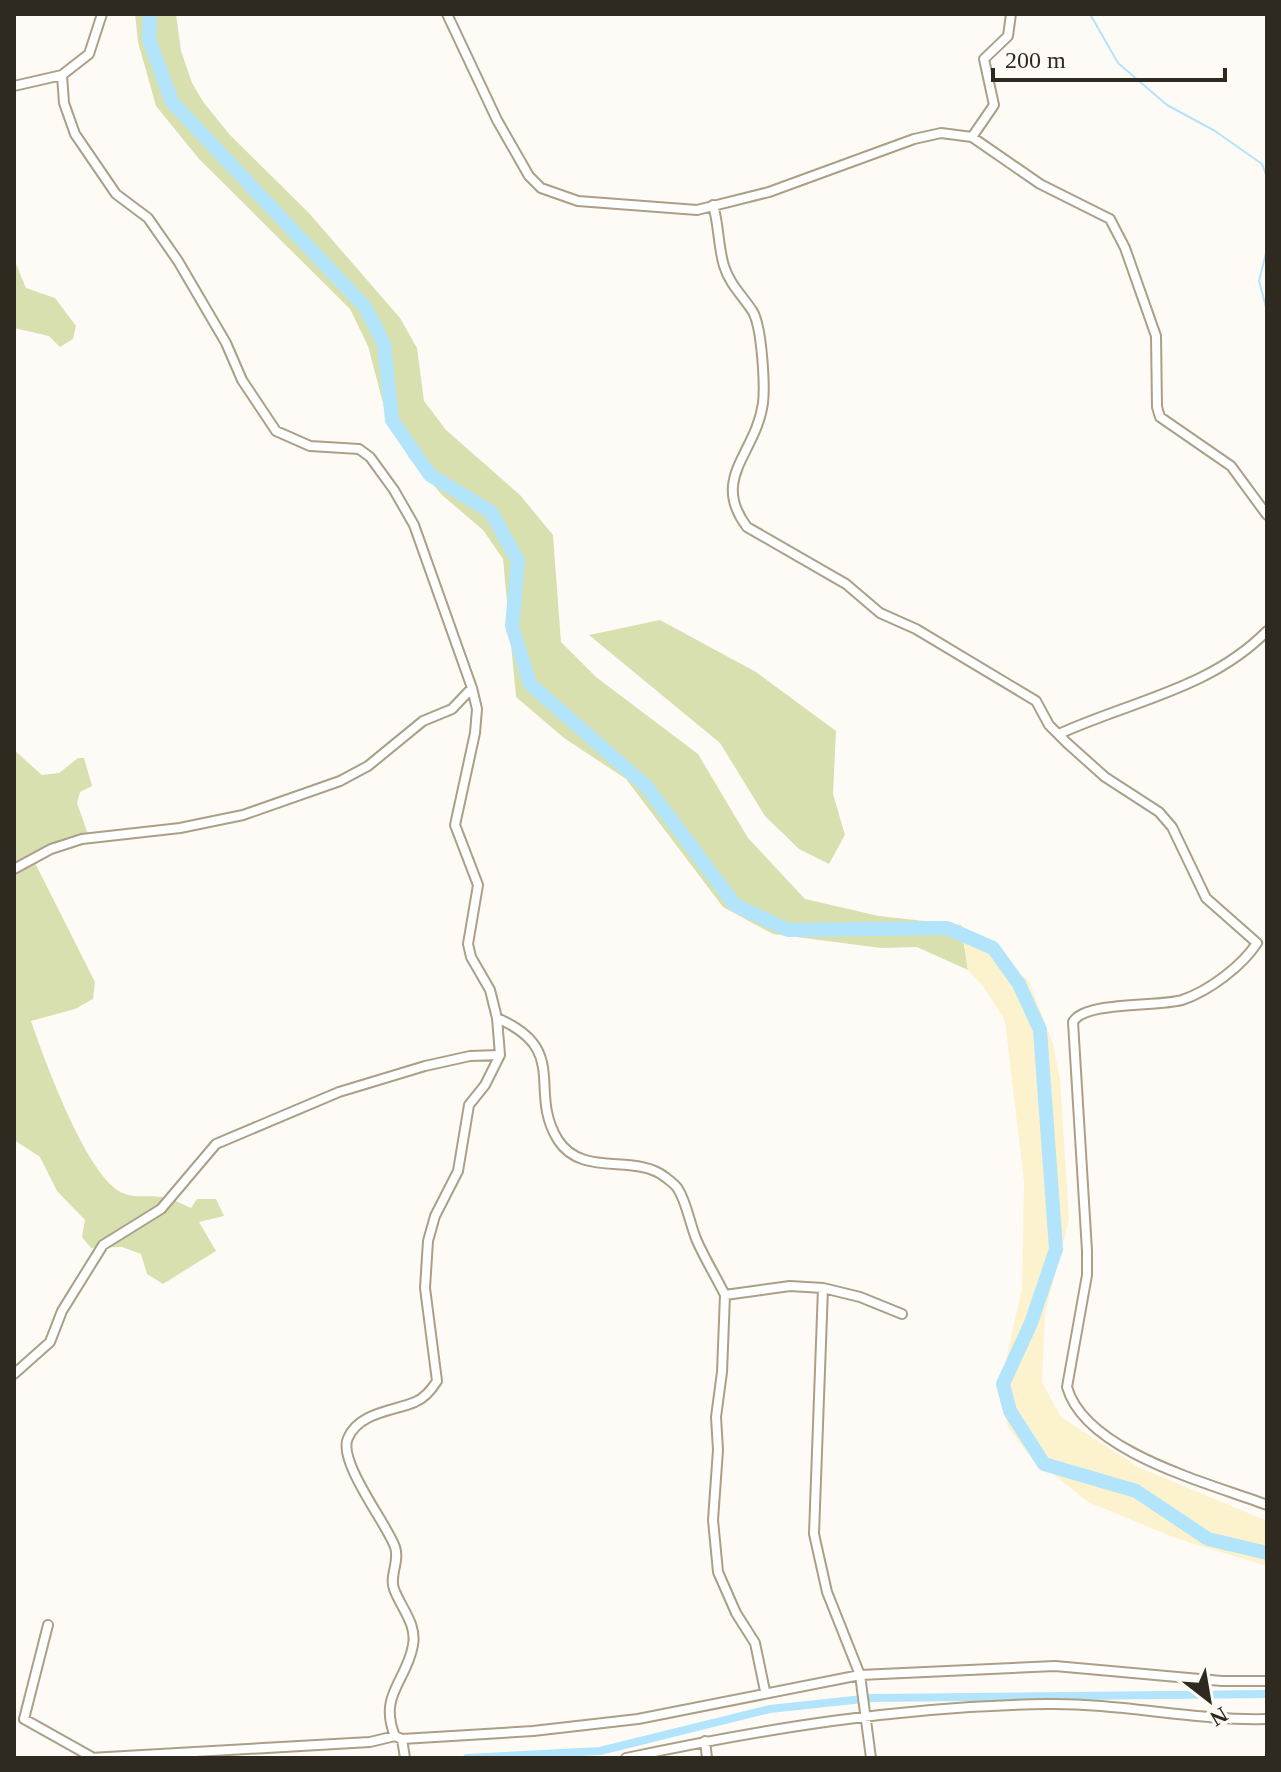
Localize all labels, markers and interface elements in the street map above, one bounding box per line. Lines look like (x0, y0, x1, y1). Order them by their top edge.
scale bar (993, 32, 1225, 82)
text: 200 m (1005, 47, 1066, 73)
north arrow (1169, 1660, 1249, 1740)
text: N (1206, 1702, 1232, 1732)

